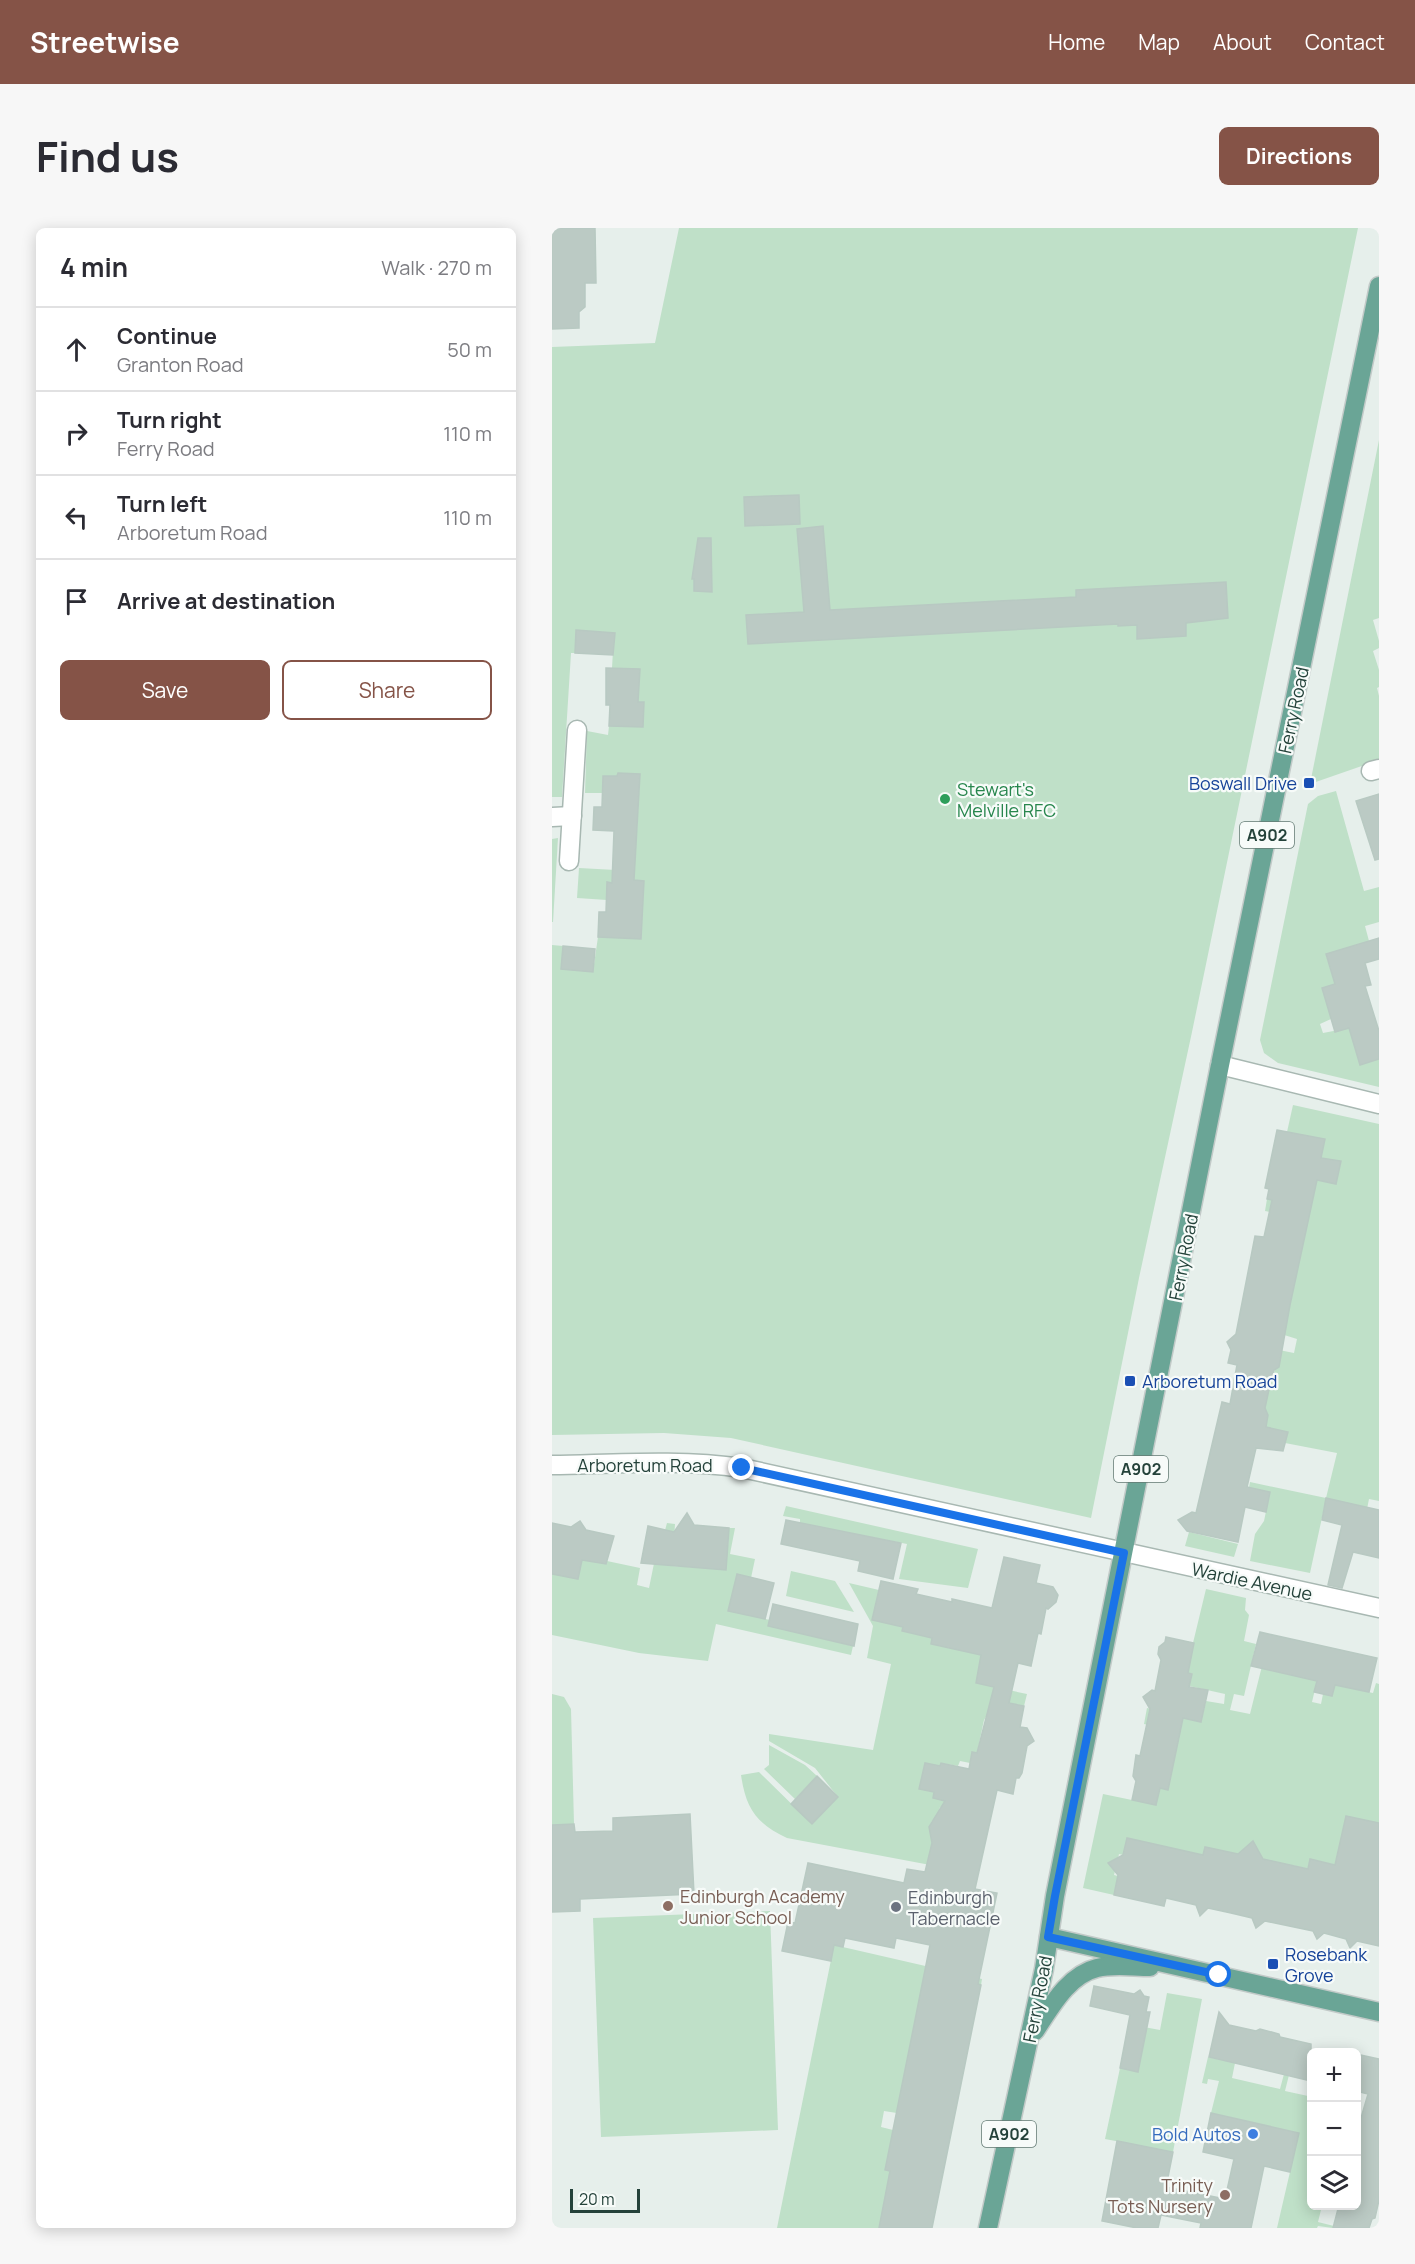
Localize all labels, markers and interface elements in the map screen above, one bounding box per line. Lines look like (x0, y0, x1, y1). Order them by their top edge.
text: Streetwise (30, 23, 180, 61)
text: Home (1048, 28, 1105, 56)
text: Map (1138, 28, 1180, 56)
text: About (1213, 28, 1272, 56)
text: Contact (1305, 28, 1385, 56)
text: Find us (36, 127, 179, 185)
button: Directions (1219, 127, 1379, 185)
text: 4 min (60, 249, 128, 285)
text: Walk · 270 m (381, 254, 492, 281)
text: Continue (117, 321, 217, 351)
icon: ahead (60, 333, 93, 366)
text: 50 m (447, 336, 492, 363)
text: Granton Road (117, 351, 244, 378)
text: Turn right (117, 405, 222, 435)
icon: right (60, 417, 93, 450)
text: 110 m (443, 420, 492, 447)
text: Ferry Road (117, 435, 215, 462)
text: Turn left (117, 489, 207, 519)
icon: left (60, 501, 93, 534)
text: 110 m (443, 504, 492, 531)
text: Arboretum Road (117, 519, 268, 546)
icon: arrive (60, 585, 93, 618)
text: Arrive at destination (117, 586, 335, 616)
button: Save (60, 660, 270, 720)
button: Share (282, 660, 492, 720)
street label: Ferry Road (1272, 664, 1314, 756)
place label: Boswall Drive (1189, 771, 1297, 795)
marker: Boswall Drive (1302, 776, 1316, 790)
place label: Stewart's Melville RFC (957, 777, 1056, 822)
marker: Stewart's Melville RFC (938, 792, 952, 806)
road number: A902 (1240, 822, 1294, 848)
street label: Ferry Road (1163, 1212, 1203, 1302)
place label: Arboretum Road (1142, 1369, 1277, 1393)
marker: Arboretum Road (1123, 1374, 1137, 1388)
street label: Arboretum Road (577, 1453, 713, 1477)
route end (728, 1454, 754, 1480)
road number: A902 (1114, 1456, 1168, 1482)
street label: Wardie Avenue (1189, 1556, 1315, 1606)
place label: Edinburgh Academy Junior School (680, 1884, 845, 1929)
place label: Edinburgh Tabernacle (908, 1885, 1000, 1930)
marker: Edinburgh Academy Junior School (661, 1899, 675, 1913)
marker: Edinburgh Tabernacle (889, 1900, 903, 1914)
place label: Rosebank Grove (1285, 1942, 1368, 1987)
street label: Ferry Road (1017, 1954, 1057, 2044)
marker: Rosebank Grove (1266, 1957, 1280, 1971)
route start (1205, 1961, 1231, 1987)
map controls (1307, 2048, 1361, 2210)
button: + (1307, 2048, 1361, 2102)
button: − (1307, 2102, 1361, 2156)
road number: A902 (982, 2121, 1036, 2147)
place label: Bold Autos (1152, 2122, 1241, 2146)
marker: Bold Autos (1246, 2127, 1260, 2141)
button: layers (1307, 2156, 1361, 2210)
place label: Trinity Tots Nursery (1108, 2173, 1214, 2218)
scale bar (570, 2186, 640, 2214)
text: 20 m (579, 2188, 615, 2210)
marker: Trinity Tots Nursery (1218, 2188, 1232, 2202)

